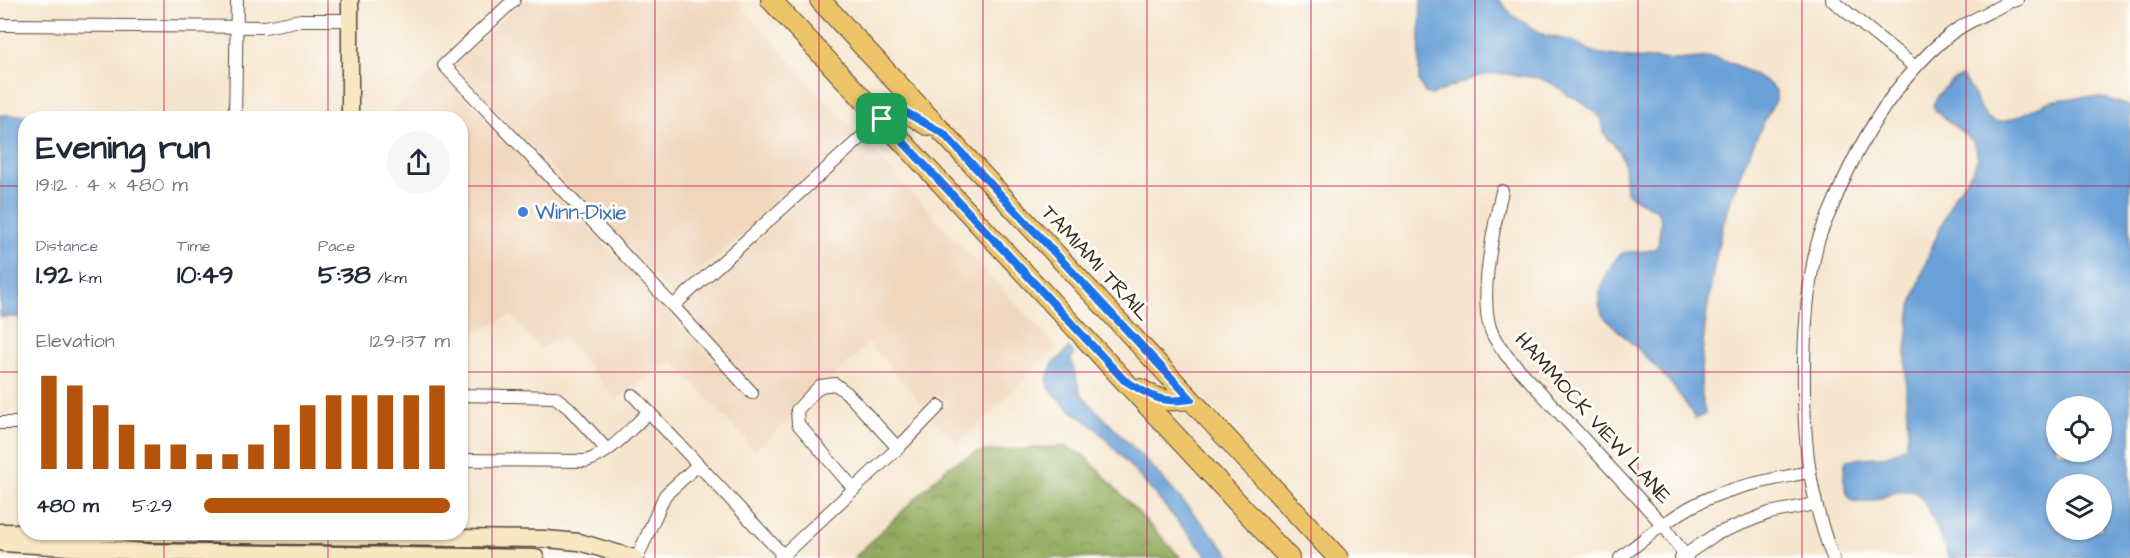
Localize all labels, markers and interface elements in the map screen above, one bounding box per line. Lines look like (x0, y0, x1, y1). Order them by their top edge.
pin (856, 93, 907, 144)
icon: arrive (865, 102, 898, 135)
text: Evening run (36, 125, 210, 171)
button: share (387, 131, 450, 194)
text: 19:12 · 4 × 480 m (36, 171, 188, 199)
place label: Winn-Dixie (535, 198, 627, 227)
street label: TAMIAMI TRAIL (1035, 199, 1158, 328)
marker: Winn-Dixie (516, 205, 530, 219)
text: Distance (36, 235, 98, 257)
text: Time (177, 235, 211, 257)
text: Pace (318, 235, 355, 257)
text: 1.92 (36, 257, 73, 293)
text: 10:49 (177, 257, 234, 293)
text: 5:38 (318, 257, 371, 293)
text: km (73, 267, 101, 289)
text: /km (371, 267, 407, 289)
street label: HAMMOCK VIEW LANE (1508, 326, 1678, 510)
text: Elevation (36, 327, 115, 355)
text: 129–137 m (370, 327, 450, 355)
map controls (2046, 396, 2112, 540)
button: locate (2046, 396, 2112, 462)
button: layers (2046, 474, 2112, 540)
text: 480 m (36, 492, 99, 520)
text: 5:29 (132, 492, 172, 520)

